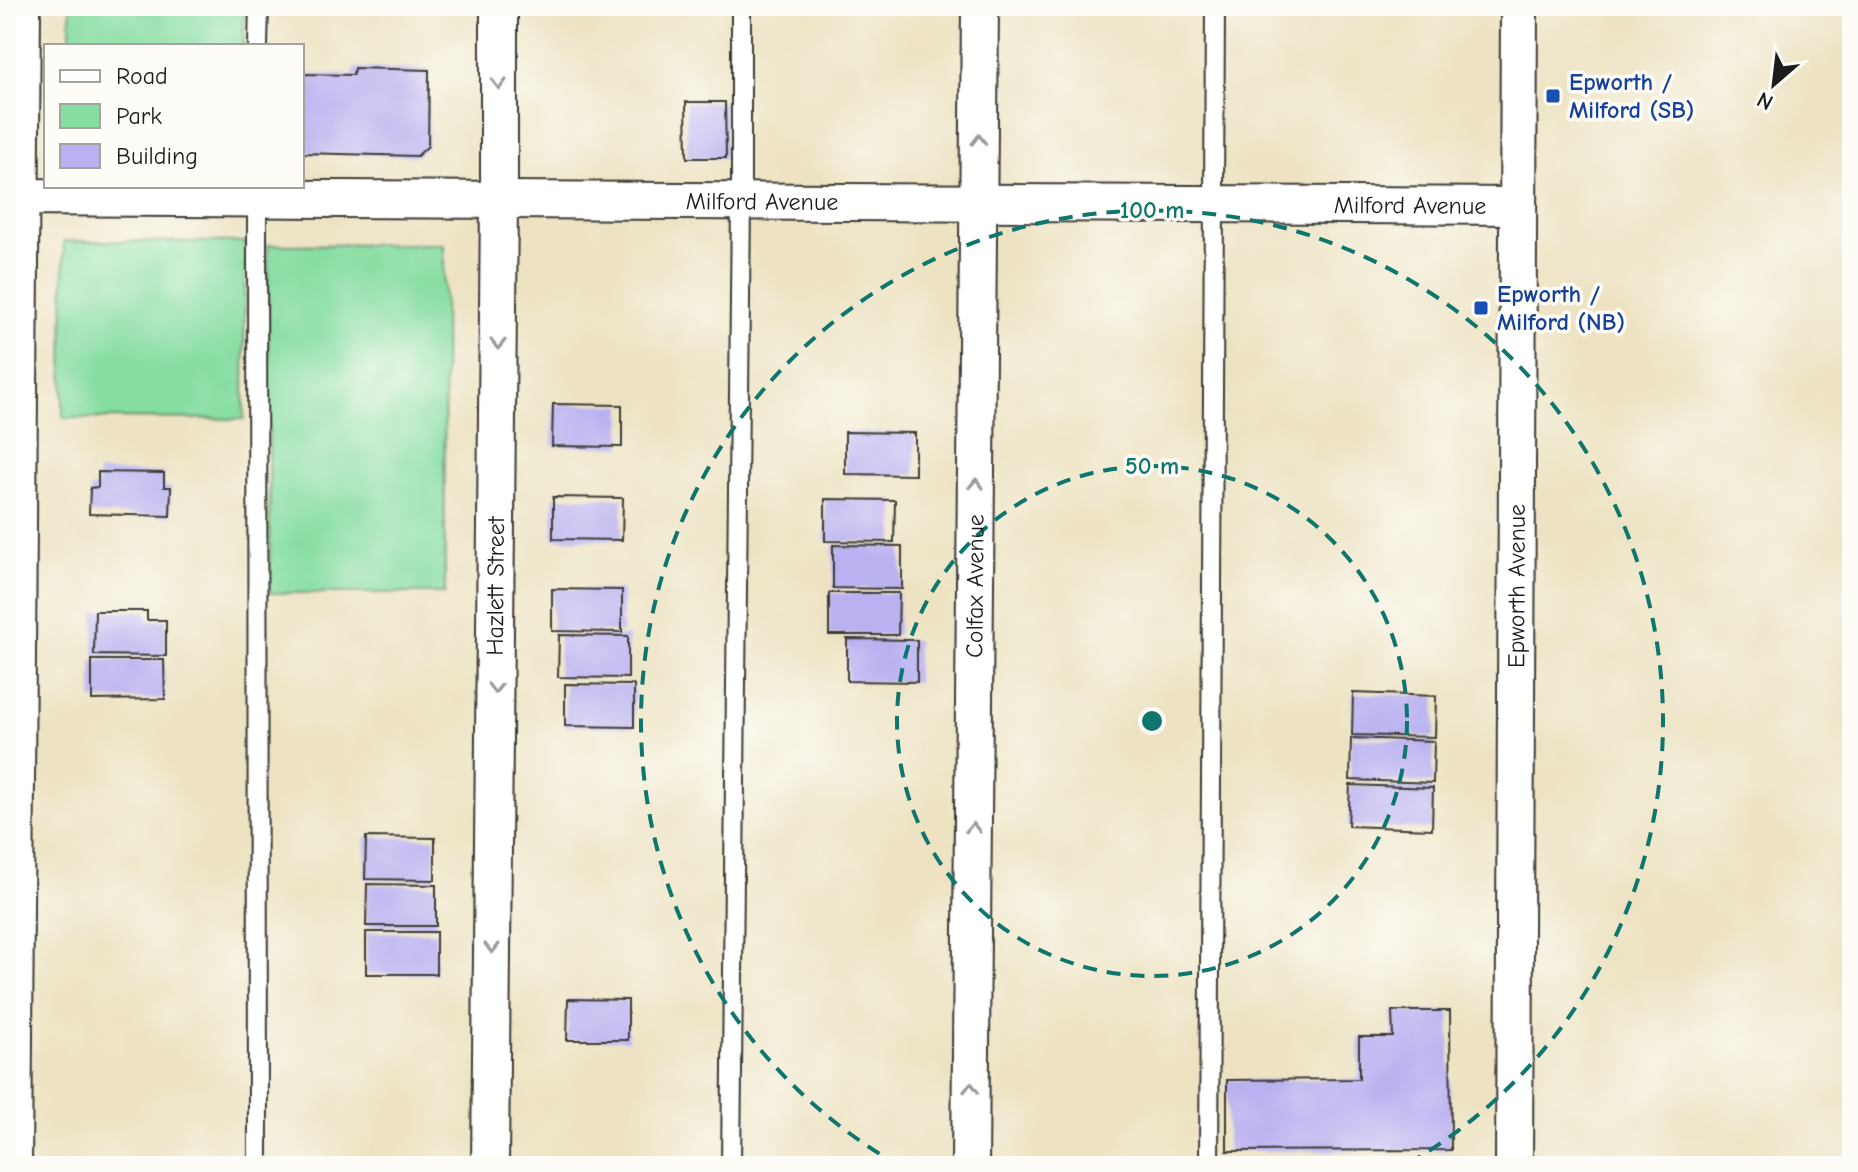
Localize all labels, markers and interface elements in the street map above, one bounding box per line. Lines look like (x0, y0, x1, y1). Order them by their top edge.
legend (44, 44, 304, 188)
north arrow (1734, 44, 1814, 124)
text: Road (116, 62, 168, 90)
place label: Epworth / Milford (SB) (1569, 68, 1694, 124)
one-way arrow (490, 78, 508, 91)
text: N (1753, 86, 1778, 116)
marker: Epworth / Milford (SB) (1544, 87, 1562, 105)
text: Park (116, 102, 162, 130)
one-way arrow (970, 133, 988, 146)
text: Building (116, 142, 198, 170)
street label: Milford Avenue (686, 187, 838, 216)
street label: Milford Avenue (1334, 191, 1486, 220)
text: 100 m (1120, 196, 1184, 224)
place label: Epworth / Milford (NB) (1497, 280, 1625, 336)
marker: Epworth / Milford (NB) (1472, 299, 1490, 317)
one-way arrow (489, 338, 507, 351)
text: 50 m (1125, 452, 1179, 480)
one-way arrow (967, 477, 985, 490)
street label: Epworth Avenue (1502, 504, 1531, 668)
street label: Colfax Avenue (960, 514, 990, 658)
street label: Hazlett Street (481, 515, 510, 656)
one-way arrow (486, 682, 504, 695)
centre of rings (1138, 707, 1166, 735)
one-way arrow (964, 821, 982, 834)
one-way arrow (483, 942, 501, 955)
one-way arrow (962, 1081, 980, 1094)

